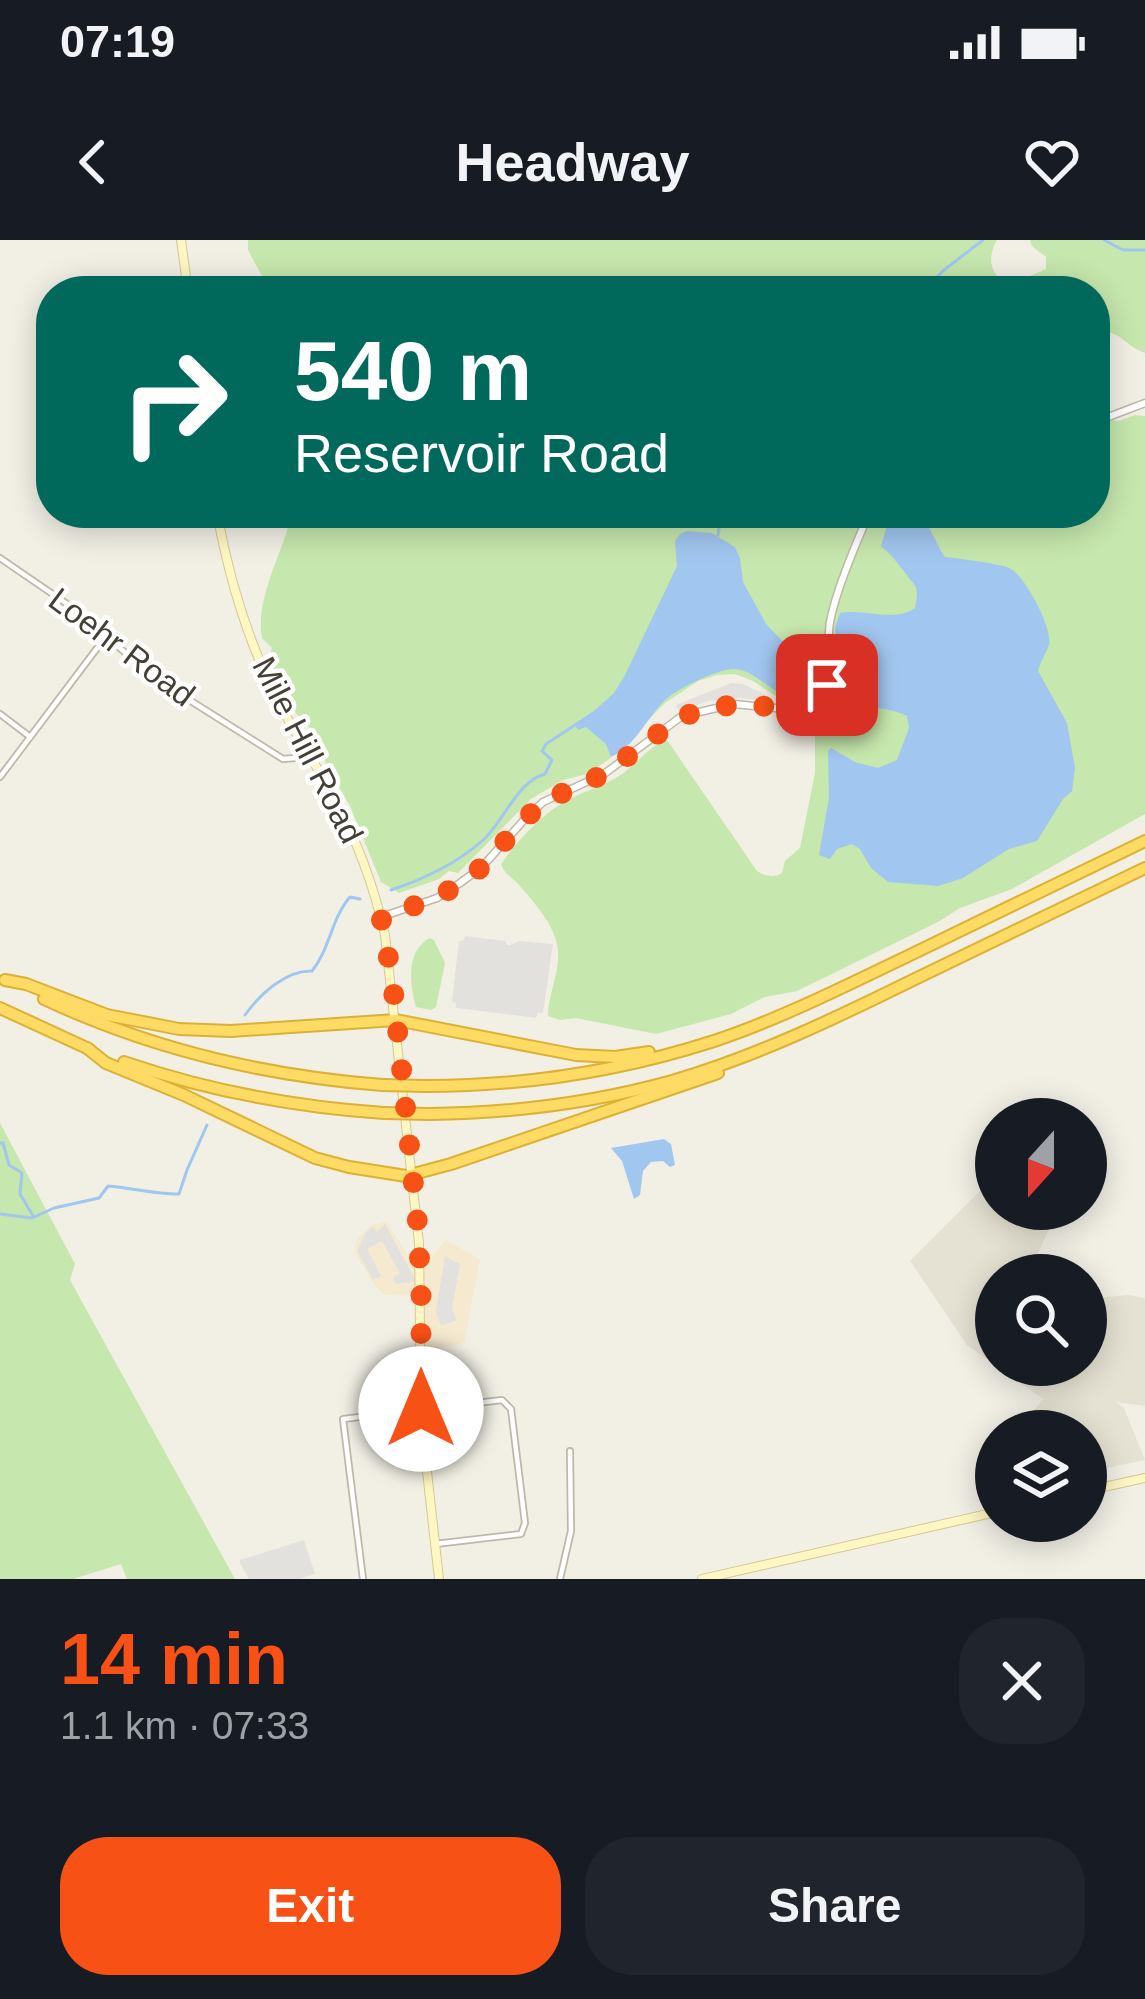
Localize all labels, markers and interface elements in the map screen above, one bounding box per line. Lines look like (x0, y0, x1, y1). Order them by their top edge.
text: 07:19 (60, 16, 175, 67)
icon: back (60, 129, 126, 195)
icon: heart (1019, 129, 1085, 195)
text: Headway (455, 132, 690, 192)
icon: right (96, 324, 252, 480)
text: 540 m (294, 324, 532, 418)
text: Reservoir Road (294, 423, 669, 483)
street label: Loehr Road (42, 580, 202, 714)
pin (776, 634, 878, 736)
street label: Mile Hill Road (245, 651, 371, 849)
icon: arrive (794, 652, 860, 718)
north arrow (975, 1098, 1107, 1230)
map controls (975, 1098, 1107, 1542)
button: search (975, 1254, 1107, 1386)
position arrow (358, 1346, 484, 1472)
button: layers (975, 1410, 1107, 1542)
button: close (959, 1618, 1085, 1744)
text: 14 min (60, 1619, 288, 1699)
text: 1.1 km · 07:33 (60, 1704, 309, 1747)
button: Exit (60, 1837, 561, 1975)
button: Share (585, 1837, 1085, 1975)

